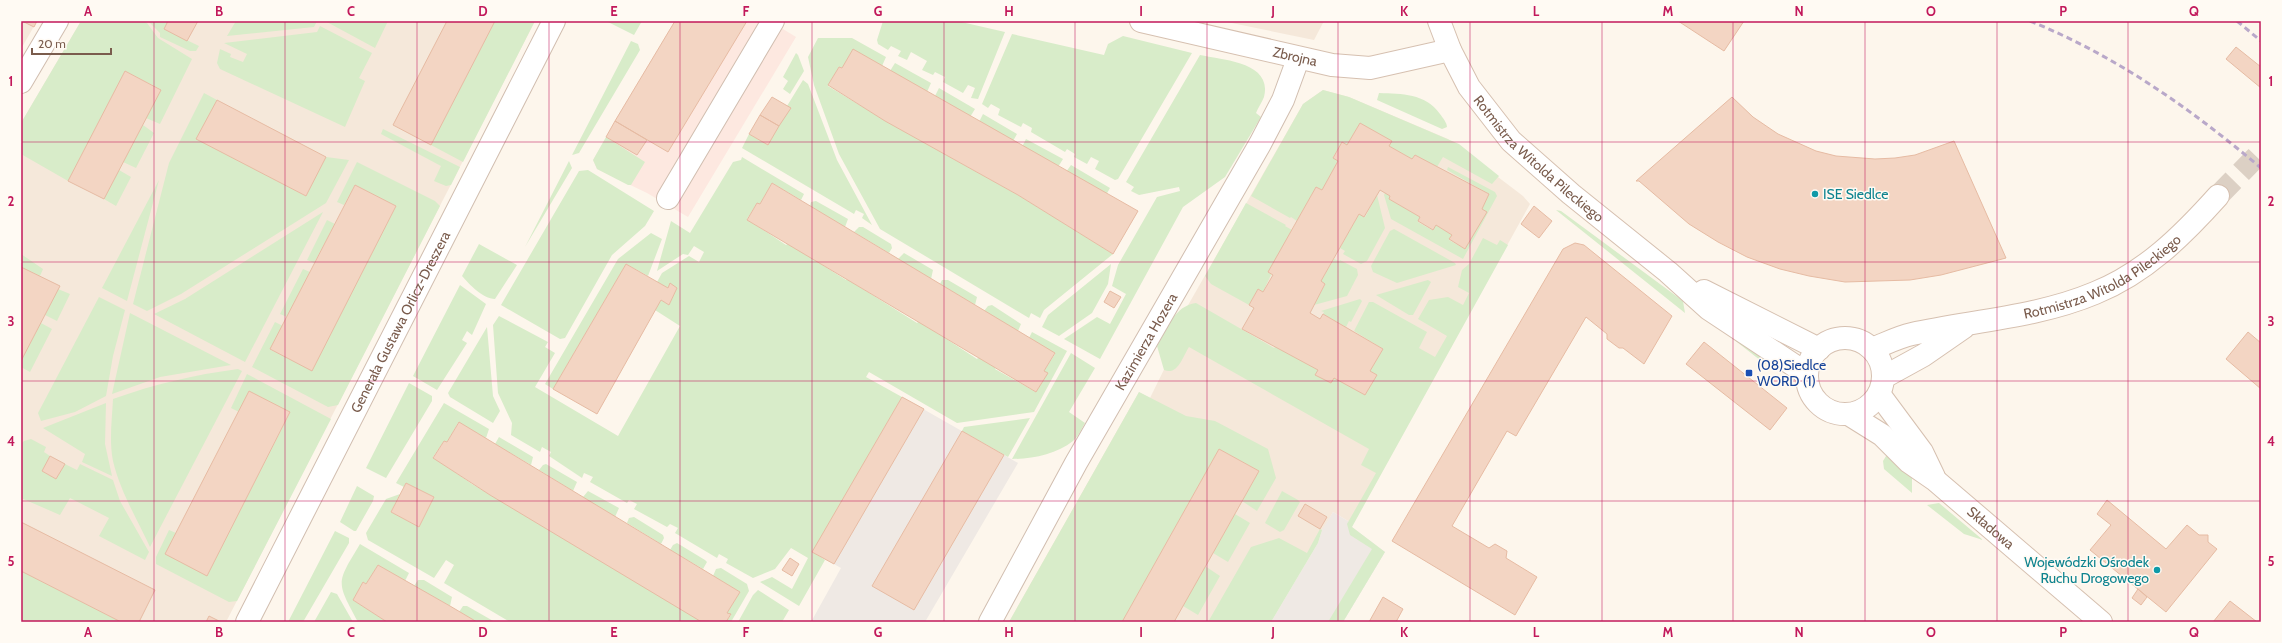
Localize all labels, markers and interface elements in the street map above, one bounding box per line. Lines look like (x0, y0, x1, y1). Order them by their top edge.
text: A (84, 3, 93, 19)
text: B (215, 3, 223, 19)
text: C (347, 3, 355, 19)
text: D (478, 3, 488, 19)
text: E (610, 3, 618, 19)
text: F (743, 3, 750, 19)
text: G (874, 3, 883, 19)
text: H (1004, 3, 1014, 19)
text: I (1139, 3, 1143, 19)
text: J (1270, 3, 1275, 19)
text: K (1400, 3, 1409, 19)
text: L (1533, 3, 1540, 19)
text: M (1663, 3, 1674, 19)
text: N (1794, 3, 1804, 19)
text: O (1926, 3, 1936, 19)
text: P (2059, 3, 2067, 19)
text: Q (2189, 3, 2199, 19)
scale bar (32, 30, 111, 56)
text: 20 m (38, 36, 66, 51)
street label: Zbrojna (1271, 43, 1319, 70)
text: 1 (9, 73, 13, 89)
text: 1 (2269, 73, 2273, 89)
street label: Rotmistrza Witolda Pileckiego (1470, 91, 1608, 226)
place label: ISE Siedlce (1823, 185, 1888, 203)
marker: ISE Siedlce (1810, 189, 1820, 199)
text: 2 (8, 193, 15, 209)
text: 2 (2268, 193, 2275, 209)
street label: Generała Gustawa Orlicz-Dreszera (346, 228, 454, 416)
street label: Rotmistrza Witolda Pileckiego (2022, 230, 2185, 323)
street label: Kazimierza Hozera (1111, 289, 1181, 393)
text: 3 (7, 313, 15, 329)
text: 3 (2267, 313, 2275, 329)
place label: (08)Siedlce WORD (1) (1757, 356, 1826, 390)
marker: (08)Siedlce WORD (1) (1744, 368, 1754, 378)
text: 4 (7, 433, 15, 449)
text: 4 (2267, 433, 2275, 449)
street label: Składowa (1963, 502, 2018, 553)
text: 5 (8, 553, 15, 569)
place label: Wojewódzki Ośrodek Ruchu Drogowego (2024, 553, 2150, 587)
text: 5 (2268, 553, 2275, 569)
marker: Wojewódzki Ośrodek Ruchu Drogowego (2152, 565, 2162, 575)
text: A (84, 624, 93, 640)
text: B (215, 624, 223, 640)
text: C (347, 624, 355, 640)
text: D (478, 624, 488, 640)
text: E (610, 624, 618, 640)
text: F (743, 624, 750, 640)
text: G (874, 624, 883, 640)
text: H (1004, 624, 1014, 640)
text: I (1139, 624, 1143, 640)
text: J (1270, 624, 1275, 640)
text: K (1400, 624, 1409, 640)
text: L (1533, 624, 1540, 640)
text: M (1663, 624, 1674, 640)
text: N (1794, 624, 1804, 640)
text: O (1926, 624, 1936, 640)
text: P (2059, 624, 2067, 640)
text: Q (2189, 624, 2199, 640)

